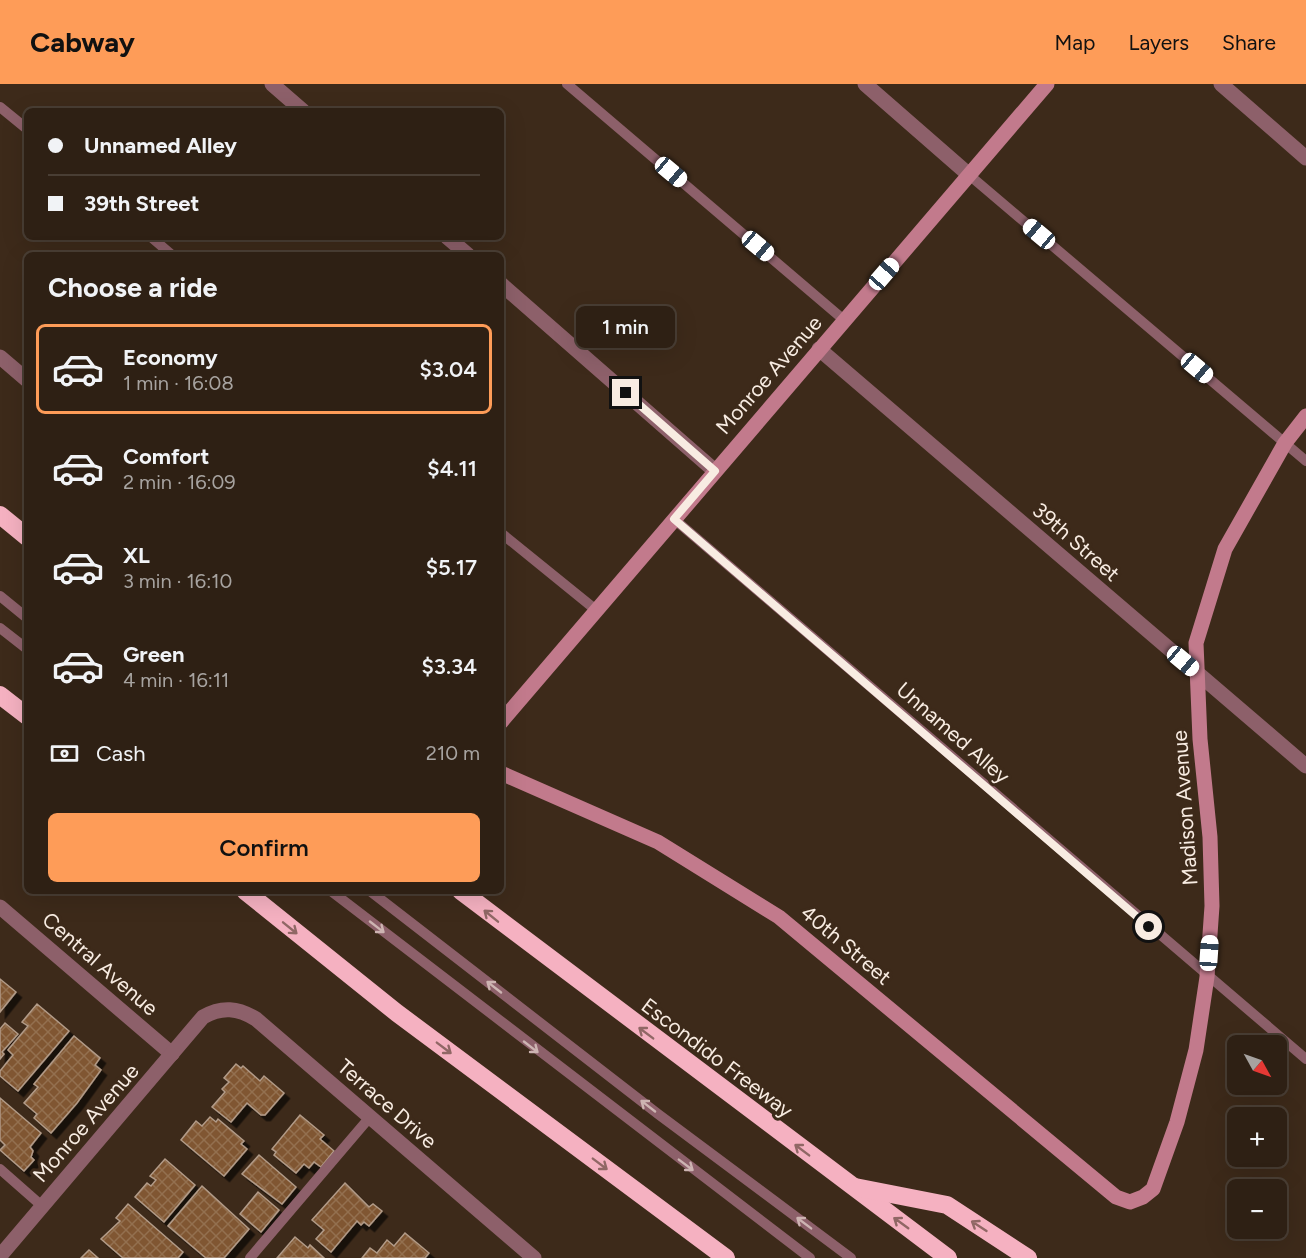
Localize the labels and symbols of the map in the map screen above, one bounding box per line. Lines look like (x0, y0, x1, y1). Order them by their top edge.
car (651, 154, 691, 190)
car (1019, 216, 1059, 252)
car (738, 228, 778, 264)
car (865, 255, 903, 293)
callout: 1 min (576, 306, 676, 348)
street label: Monroe Avenue (710, 310, 827, 439)
car (1177, 350, 1217, 386)
route end (612, 379, 639, 406)
street label: 39th Street (1028, 497, 1125, 586)
car (1163, 643, 1203, 679)
street label: Unnamed Alley (892, 677, 1015, 788)
street label: Madison Avenue (1167, 730, 1202, 886)
street label: 40th Street (796, 900, 897, 990)
street label: Central Avenue (37, 907, 163, 1021)
one-way arrow (483, 909, 499, 922)
route start (1135, 913, 1162, 940)
one-way arrow (282, 921, 298, 934)
one-way arrow (369, 921, 385, 934)
car (1199, 934, 1219, 972)
one-way arrow (486, 980, 502, 993)
street label: Escondido Freeway (637, 993, 798, 1123)
one-way arrow (639, 1027, 655, 1039)
north arrow (1227, 1035, 1287, 1095)
one-way arrow (523, 1040, 539, 1053)
one-way arrow (435, 1042, 451, 1054)
street label: Terrace Drive (333, 1054, 442, 1153)
street label: Monroe Avenue (27, 1058, 144, 1187)
one-way arrow (640, 1100, 656, 1113)
one-way arrow (794, 1144, 810, 1157)
one-way arrow (592, 1158, 608, 1170)
one-way arrow (678, 1159, 694, 1172)
one-way arrow (797, 1217, 813, 1229)
one-way arrow (893, 1217, 909, 1230)
one-way arrow (971, 1220, 988, 1232)

